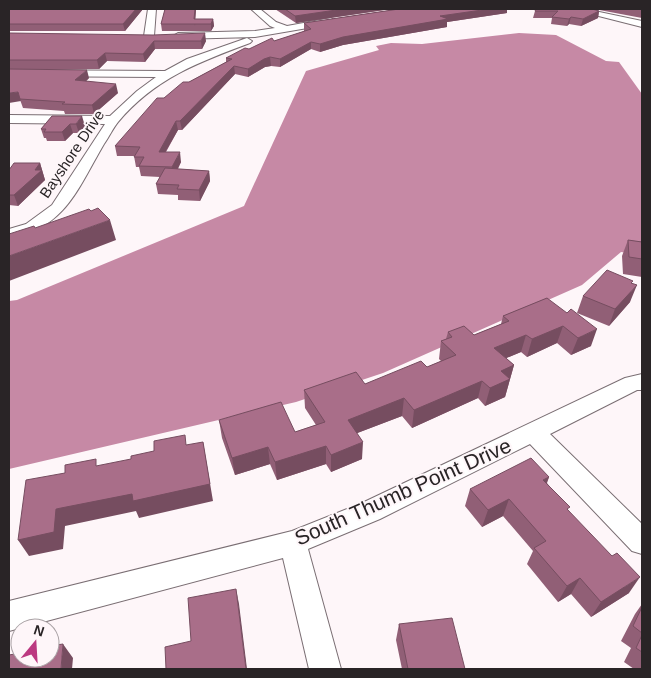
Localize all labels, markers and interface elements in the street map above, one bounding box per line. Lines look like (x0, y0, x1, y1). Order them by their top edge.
street label: Bayshore Drive (36, 106, 107, 201)
street label: South Thumb Point Drive (291, 433, 514, 550)
north arrow (10, 618, 60, 668)
text: N (32, 621, 46, 640)

